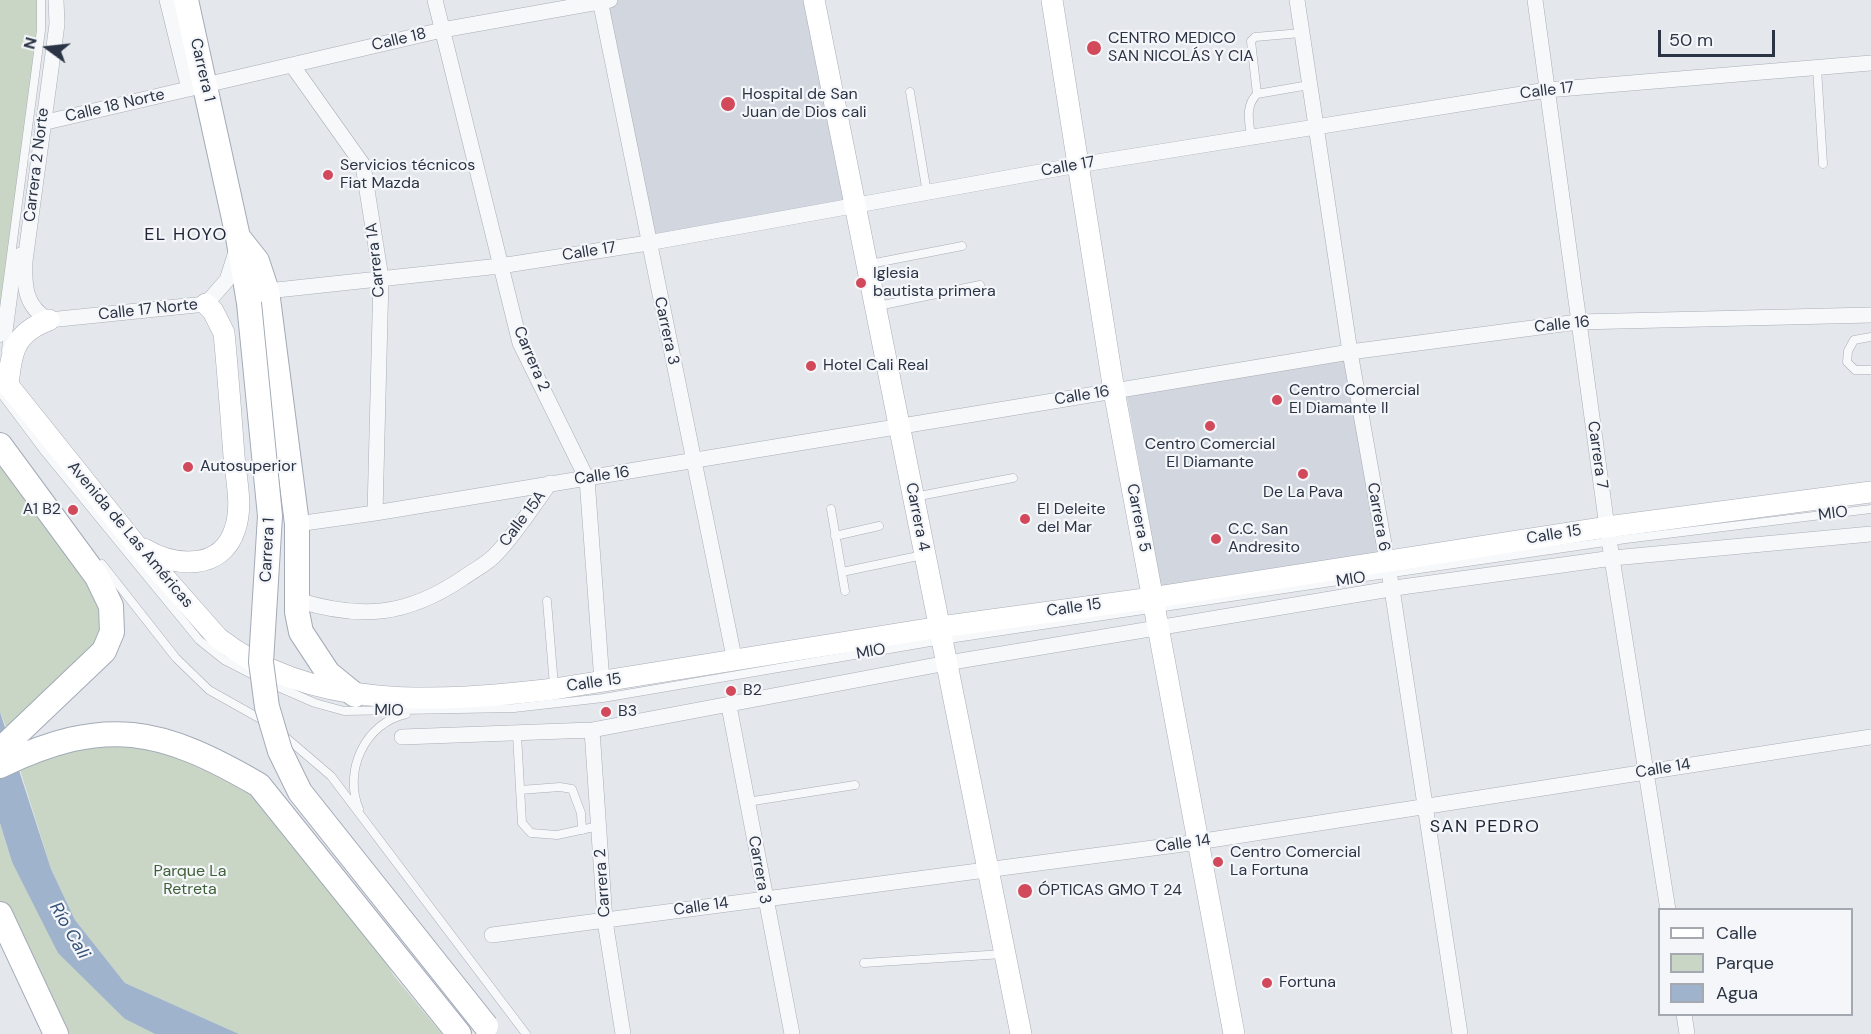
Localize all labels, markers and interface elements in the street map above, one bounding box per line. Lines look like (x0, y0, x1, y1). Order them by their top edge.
north arrow (18, 18, 78, 78)
scale bar (1661, 18, 1778, 56)
street label: Calle 18 (370, 24, 428, 56)
text: 50 m (1669, 28, 1713, 52)
place label: CENTRO MEDICO SAN NICOLÁS Y CIA (1108, 29, 1254, 67)
text: N (18, 35, 42, 52)
street label: Carrera 1 (185, 36, 219, 104)
marker: CENTRO MEDICO SAN NICOLÁS Y CIA (1085, 39, 1103, 57)
street label: Calle 17 (1519, 78, 1575, 104)
street label: Calle 18 Norte (64, 85, 166, 127)
place label: Hospital de San Juan de Dios cali (742, 85, 867, 123)
marker: Hospital de San Juan de Dios cali (719, 95, 737, 113)
street label: Carrera 2 Norte (20, 107, 54, 223)
street label: Calle 17 (1040, 153, 1096, 181)
place label: Servicios técnicos Fiat Mazda (340, 156, 475, 194)
marker: Servicios técnicos Fiat Mazda (321, 168, 335, 182)
street label: Carrera 1A (363, 222, 389, 298)
district label: EL HOYO (144, 224, 228, 246)
street label: Calle 17 (561, 238, 617, 266)
place label: Iglesia bautista primera (873, 264, 996, 302)
marker: Iglesia bautista primera (854, 276, 868, 290)
street label: Calle 17 Norte (97, 295, 199, 325)
street label: Carrera 3 (649, 295, 683, 367)
street label: Calle 16 (1533, 313, 1591, 337)
street label: Carrera 2 (509, 324, 553, 394)
place label: Hotel Cali Real (823, 356, 928, 376)
marker: Hotel Cali Real (804, 359, 818, 373)
place label: Centro Comercial El Diamante II (1289, 381, 1420, 419)
street label: Calle 16 (1053, 382, 1111, 410)
marker: Centro Comercial El Diamante II (1270, 393, 1284, 407)
marker: Centro Comercial El Diamante (1203, 419, 1217, 433)
street label: Carrera 7 (1583, 420, 1611, 490)
place label: Centro Comercial El Diamante (1145, 435, 1275, 473)
place label: Autosuperior (200, 457, 297, 477)
street label: Avenida de Las Américas (63, 458, 197, 612)
marker: Autosuperior (181, 460, 195, 474)
street label: Calle 16 (573, 463, 631, 489)
marker: De La Pava (1296, 467, 1310, 481)
street label: Carrera 4 (901, 481, 933, 553)
street label: Carrera 6 (1362, 481, 1394, 553)
street label: Carrera 5 (1122, 482, 1154, 554)
place label: De La Pava (1263, 483, 1343, 503)
street label: Calle 15A (496, 487, 550, 551)
place label: A1 B2 (23, 500, 61, 520)
place label: El Deleite del Mar (1037, 500, 1106, 538)
marker: A1 B2 (66, 503, 80, 517)
street label: MIO (1817, 503, 1849, 525)
marker: El Deleite del Mar (1018, 512, 1032, 526)
street label: Carrera 1 (257, 517, 279, 583)
place label: C.C. San Andresito (1228, 520, 1300, 558)
street label: Calle 15 (1525, 521, 1583, 549)
marker: C.C. San Andresito (1209, 532, 1223, 546)
street label: MIO (1335, 568, 1367, 592)
street label: Calle 15 (1045, 595, 1103, 621)
street label: MIO (855, 640, 887, 664)
street label: Calle 15 (565, 670, 623, 696)
place label: B2 (743, 681, 762, 701)
marker: B2 (724, 684, 738, 698)
street label: MIO (374, 701, 404, 721)
place label: B3 (618, 702, 637, 722)
marker: B3 (599, 705, 613, 719)
street label: Calle 14 (1634, 755, 1692, 783)
district label: SAN PEDRO (1430, 816, 1540, 838)
street label: Calle 14 (1154, 831, 1212, 857)
street label: Carrera 3 (744, 834, 774, 906)
place label: Centro Comercial La Fortuna (1230, 843, 1361, 881)
street label: Carrera 2 (591, 848, 615, 918)
marker: Centro Comercial La Fortuna (1211, 855, 1225, 869)
park label: Parque La Retreta (154, 862, 226, 900)
place label: ÓPTICAS GMO T 24 (1038, 881, 1182, 901)
marker: ÓPTICAS GMO T 24 (1016, 882, 1034, 900)
street label: Calle 14 (672, 894, 730, 920)
water label: Río Cali (44, 899, 94, 963)
legend (1658, 908, 1853, 1016)
text: Calle (1716, 921, 1757, 945)
text: Parque (1716, 951, 1774, 975)
place label: Fortuna (1279, 973, 1336, 993)
marker: Fortuna (1260, 976, 1274, 990)
text: Agua (1716, 981, 1758, 1005)

